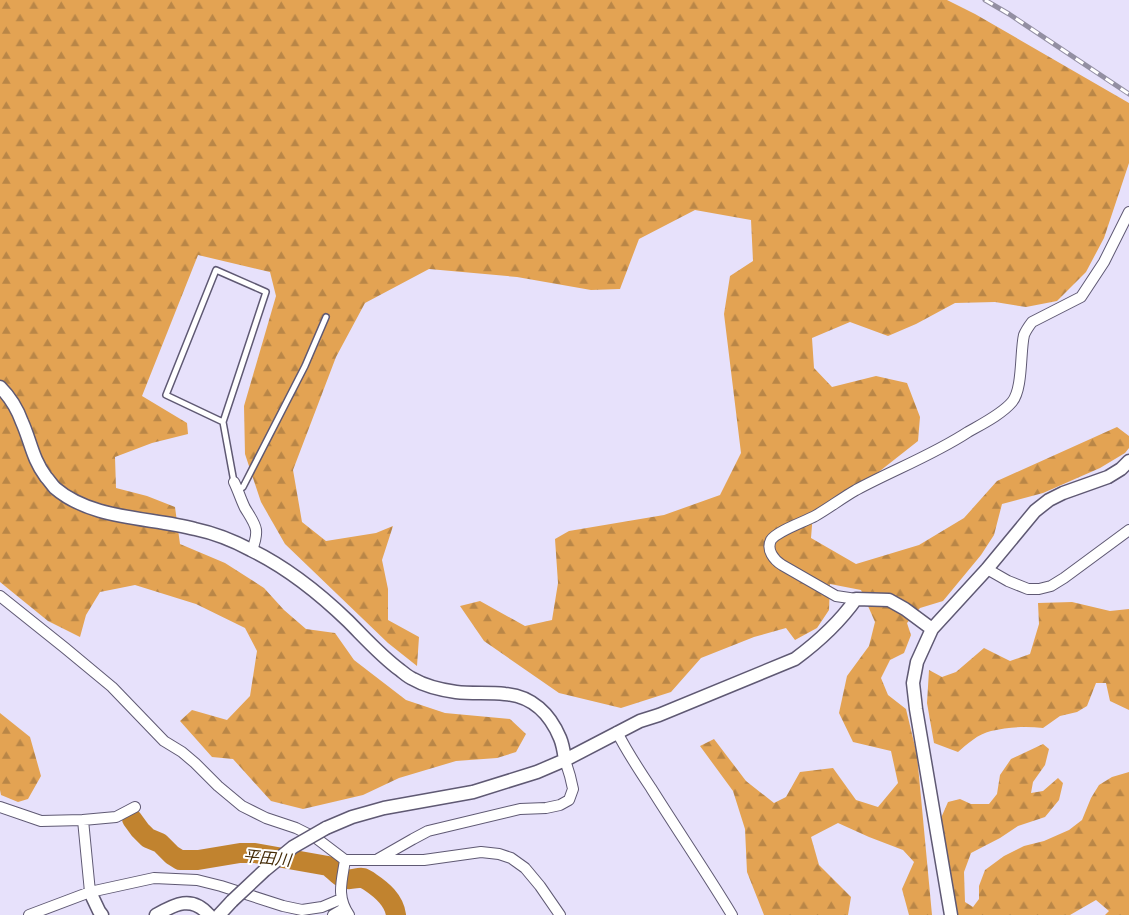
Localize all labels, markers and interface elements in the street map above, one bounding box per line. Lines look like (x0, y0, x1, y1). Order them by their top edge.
water label: 平田川 (242, 846, 294, 870)

